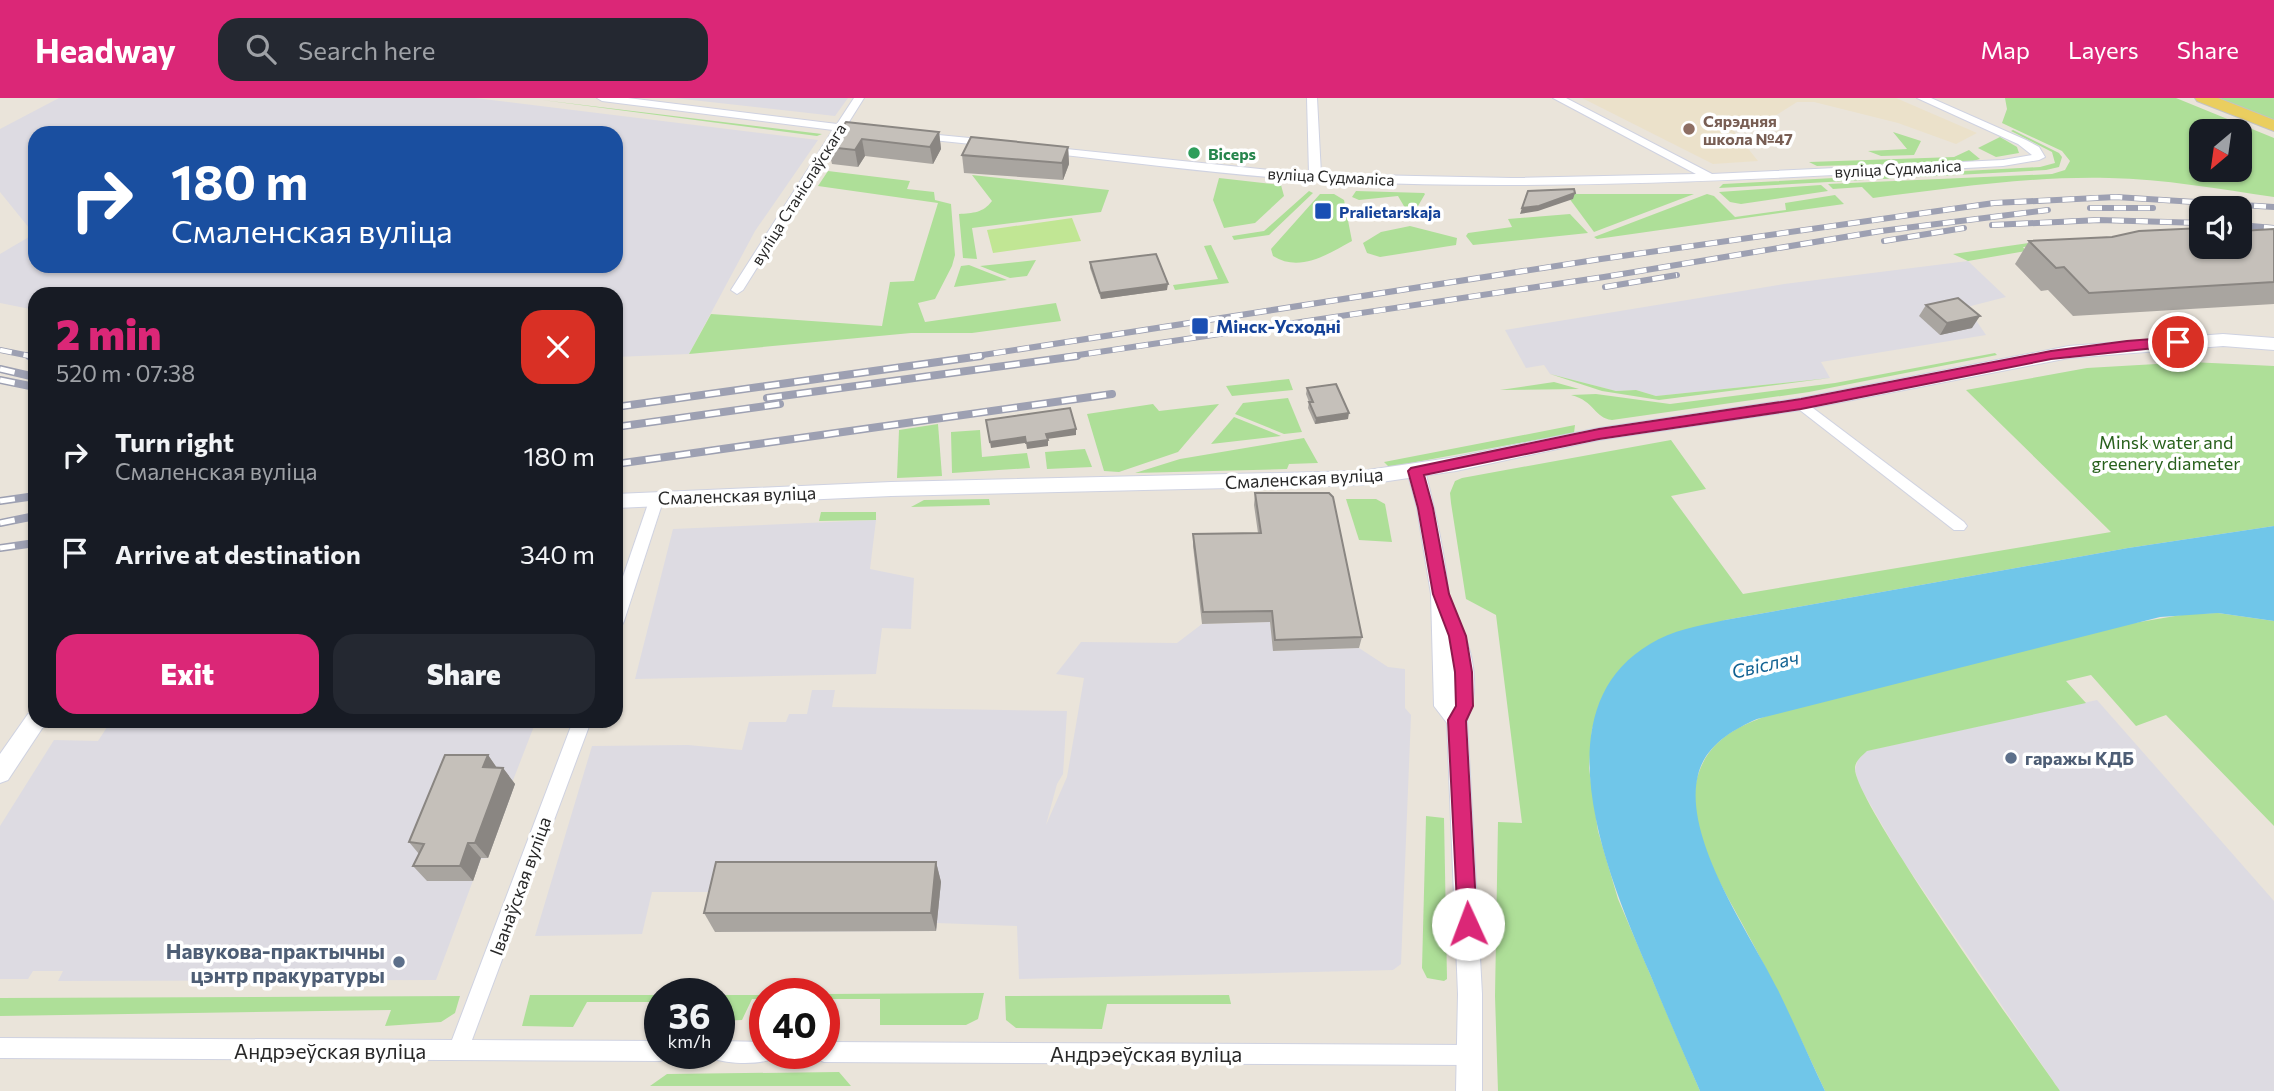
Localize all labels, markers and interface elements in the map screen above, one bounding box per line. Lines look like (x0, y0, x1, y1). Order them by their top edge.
search box (218, 18, 708, 81)
text: Headway (35, 29, 176, 70)
icon: search (242, 30, 280, 68)
text: Search here (298, 34, 436, 65)
text: Map (1981, 35, 2030, 64)
text: Layers (2068, 35, 2139, 64)
text: Share (2177, 35, 2239, 64)
place label: Сярэдняя школа №47 (1703, 111, 1793, 148)
north arrow (2189, 119, 2252, 182)
map controls (2189, 119, 2252, 259)
street label: вуліца Станіслаўскага (747, 120, 849, 268)
marker: Сярэдняя школа №47 (1681, 121, 1697, 137)
place label: Biceps (1208, 144, 1256, 163)
marker: Biceps (1186, 145, 1202, 161)
text: 180 m (171, 150, 308, 210)
icon: right (56, 154, 147, 245)
street label: вуліца Судмаліса (1834, 155, 1962, 181)
street label: вуліца Судмаліса (1267, 163, 1395, 189)
button: sound (2189, 196, 2252, 259)
marker: Pralietarskaja (1313, 201, 1333, 221)
place label: Pralietarskaja (1339, 202, 1441, 221)
text: Смаленская вуліца (171, 210, 453, 250)
text: 2 min (56, 307, 162, 359)
button: close (521, 310, 595, 384)
pin (2148, 312, 2208, 372)
place label: Мінск-Усходні (1216, 315, 1341, 337)
marker: Мінск-Усходні (1190, 316, 1210, 336)
icon: arrive (2159, 323, 2197, 361)
text: 520 m · 07:38 (56, 359, 195, 387)
text: Turn right (115, 426, 234, 457)
park label: Minsk water and greenery diameter (2092, 431, 2240, 474)
icon: right (56, 436, 94, 474)
text: 180 m (523, 440, 595, 471)
text: Смаленская вуліца (115, 457, 317, 485)
street label: Смаленская вуліца (1224, 463, 1384, 493)
street label: Смаленская вуліца (657, 481, 817, 509)
icon: arrive (56, 534, 94, 572)
text: Arrive at destination (115, 538, 361, 569)
text: 340 m (520, 538, 595, 569)
button: Exit (56, 634, 319, 714)
button: Share (333, 634, 595, 714)
water label: Свіслач (1729, 645, 1801, 683)
place label: гаражы КДБ (2025, 747, 2134, 769)
marker: гаражы КДБ (2003, 750, 2019, 766)
street label: Іванаўская вуліца (485, 814, 555, 958)
position arrow (1431, 887, 1505, 961)
place label: Навукова-практычны цэнтр пракуратуры (166, 938, 385, 987)
marker: Навукова-практычны цэнтр пракуратуры (391, 954, 407, 970)
speed limit sign: 40 (749, 978, 840, 1069)
text: 36 (669, 993, 710, 1036)
text: km/h (668, 1030, 711, 1052)
street label: Андрэеўская вуліца (234, 1038, 426, 1063)
street label: Андрэеўская вуліца (1050, 1041, 1242, 1066)

